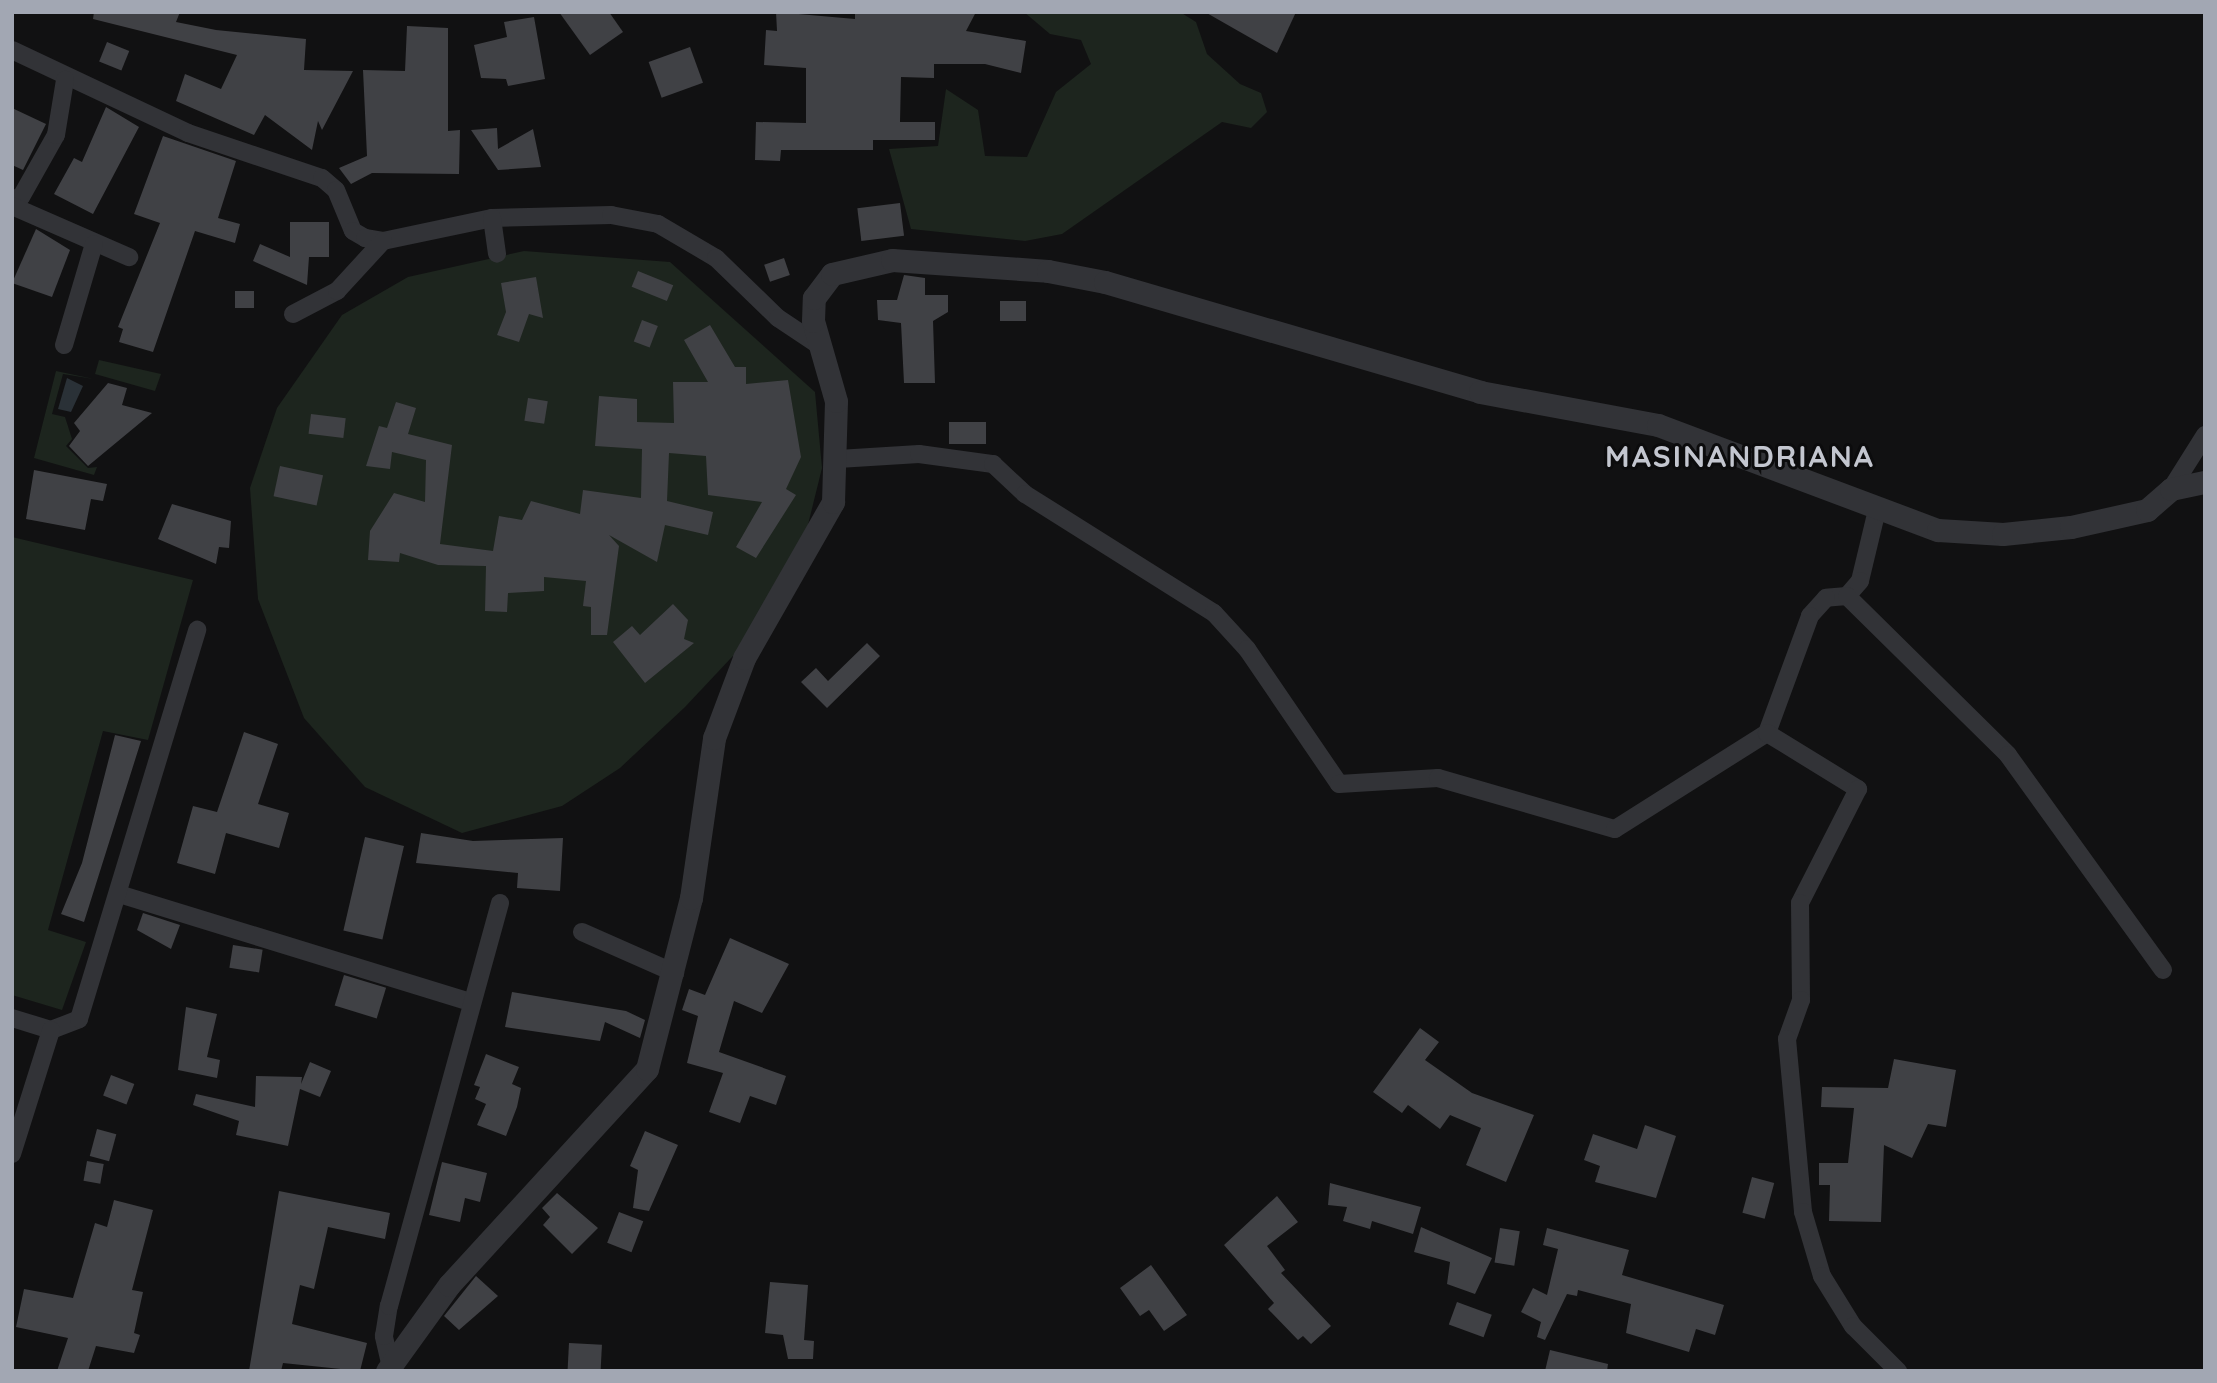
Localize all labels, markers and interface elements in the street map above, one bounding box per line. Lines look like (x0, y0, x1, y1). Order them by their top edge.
district label: MASINANDRIANA (1607, 438, 1873, 474)

